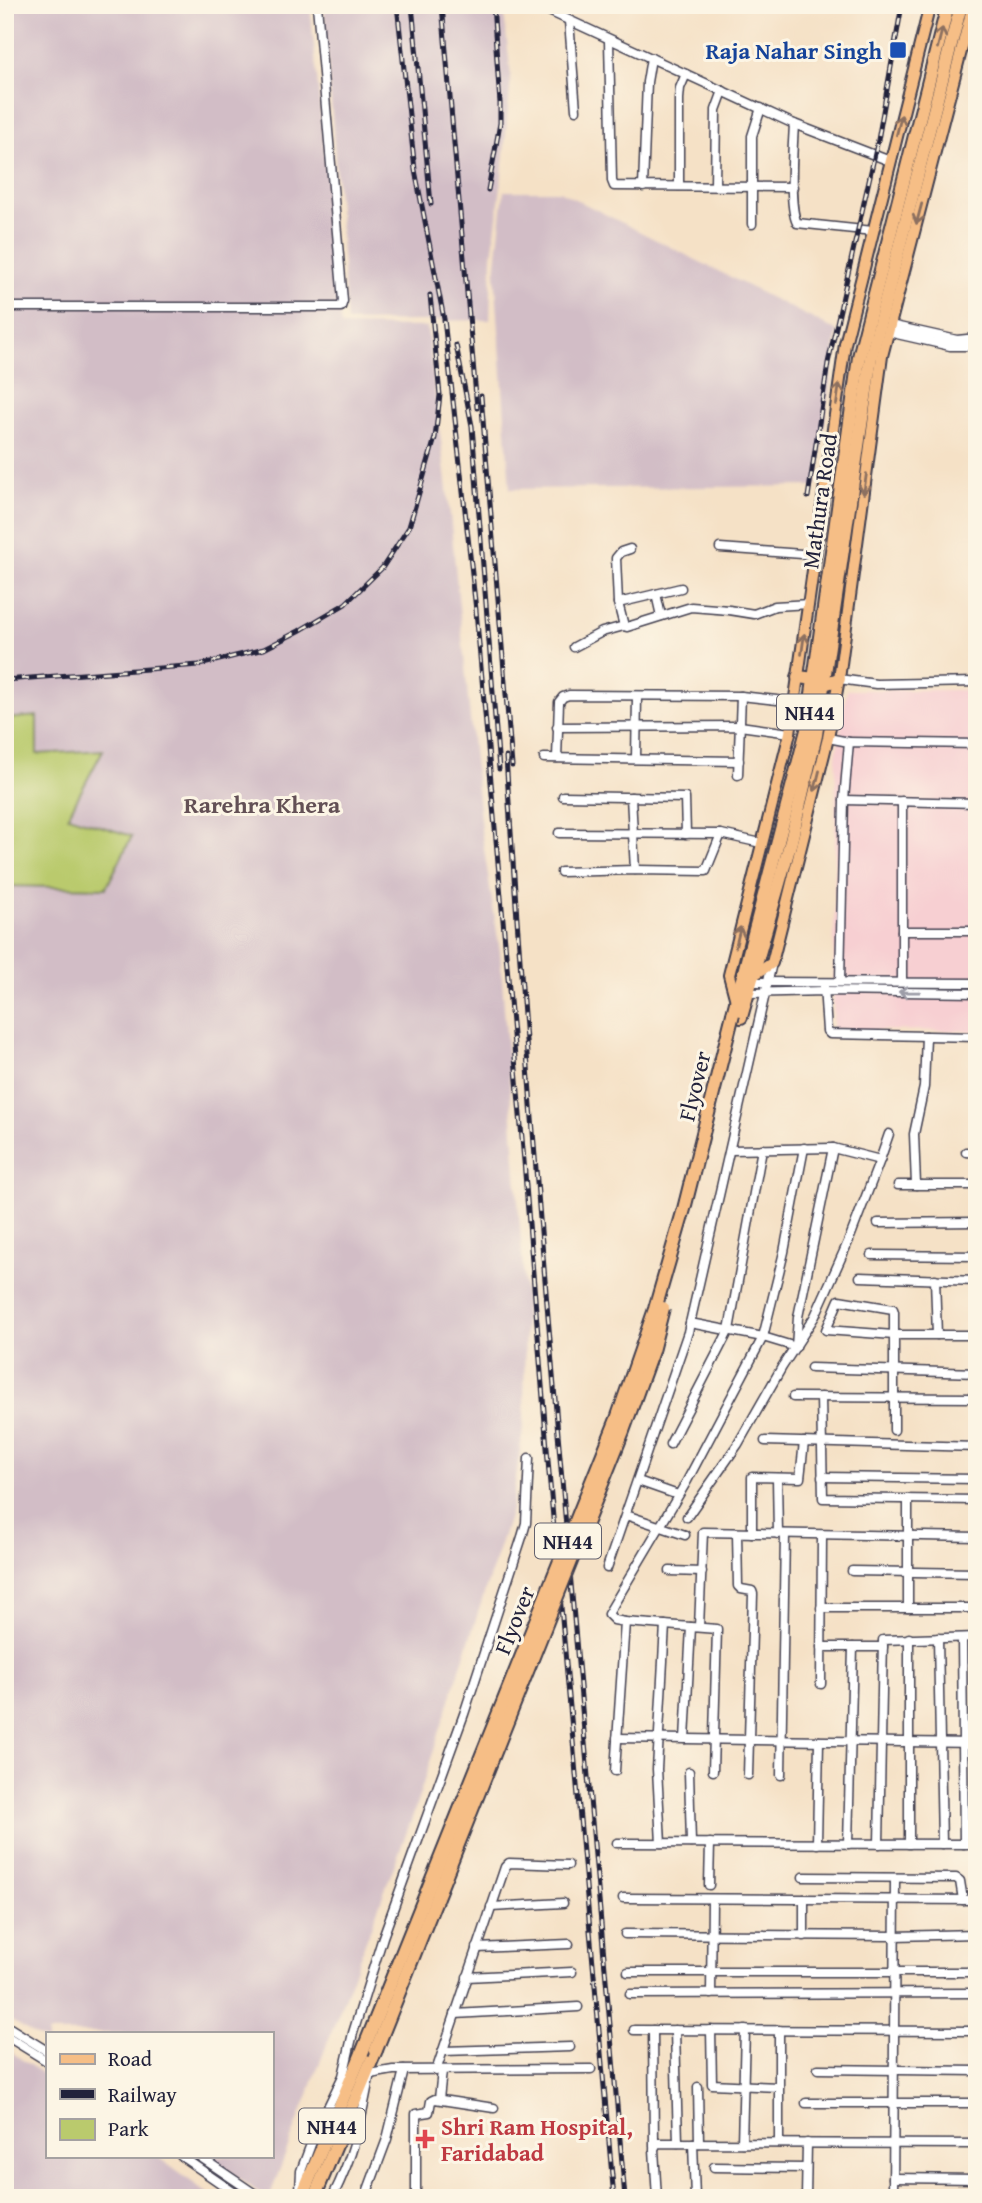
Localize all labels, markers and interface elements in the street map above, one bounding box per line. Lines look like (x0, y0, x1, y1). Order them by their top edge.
one-way arrow (934, 27, 947, 50)
place label: Raja Nahar Singh (706, 34, 882, 67)
marker: Raja Nahar Singh (888, 40, 908, 60)
one-way arrow (893, 114, 906, 137)
one-way arrow (912, 202, 925, 224)
one-way arrow (832, 383, 845, 406)
street label: Mathura Road (793, 430, 845, 571)
one-way arrow (858, 472, 871, 495)
one-way arrow (797, 633, 810, 656)
road number: NH44 (777, 694, 843, 730)
one-way arrow (810, 769, 823, 792)
district label: Rarehra Khera (184, 787, 341, 822)
one-way arrow (732, 927, 745, 949)
one-way arrow (897, 985, 920, 999)
street label: Flyover (669, 1047, 719, 1124)
road number: NH44 (535, 1524, 601, 1558)
street label: Flyover (485, 1580, 543, 1659)
legend (46, 2032, 273, 2158)
text: Road (108, 2043, 153, 2074)
text: Railway (108, 2079, 177, 2110)
road number: NH44 (299, 2108, 365, 2144)
place label: Shri Ram Hospital, Faridabad (441, 2110, 633, 2169)
text: Park (108, 2113, 149, 2144)
marker: Shri Ram Hospital, Faridabad (415, 2129, 435, 2149)

